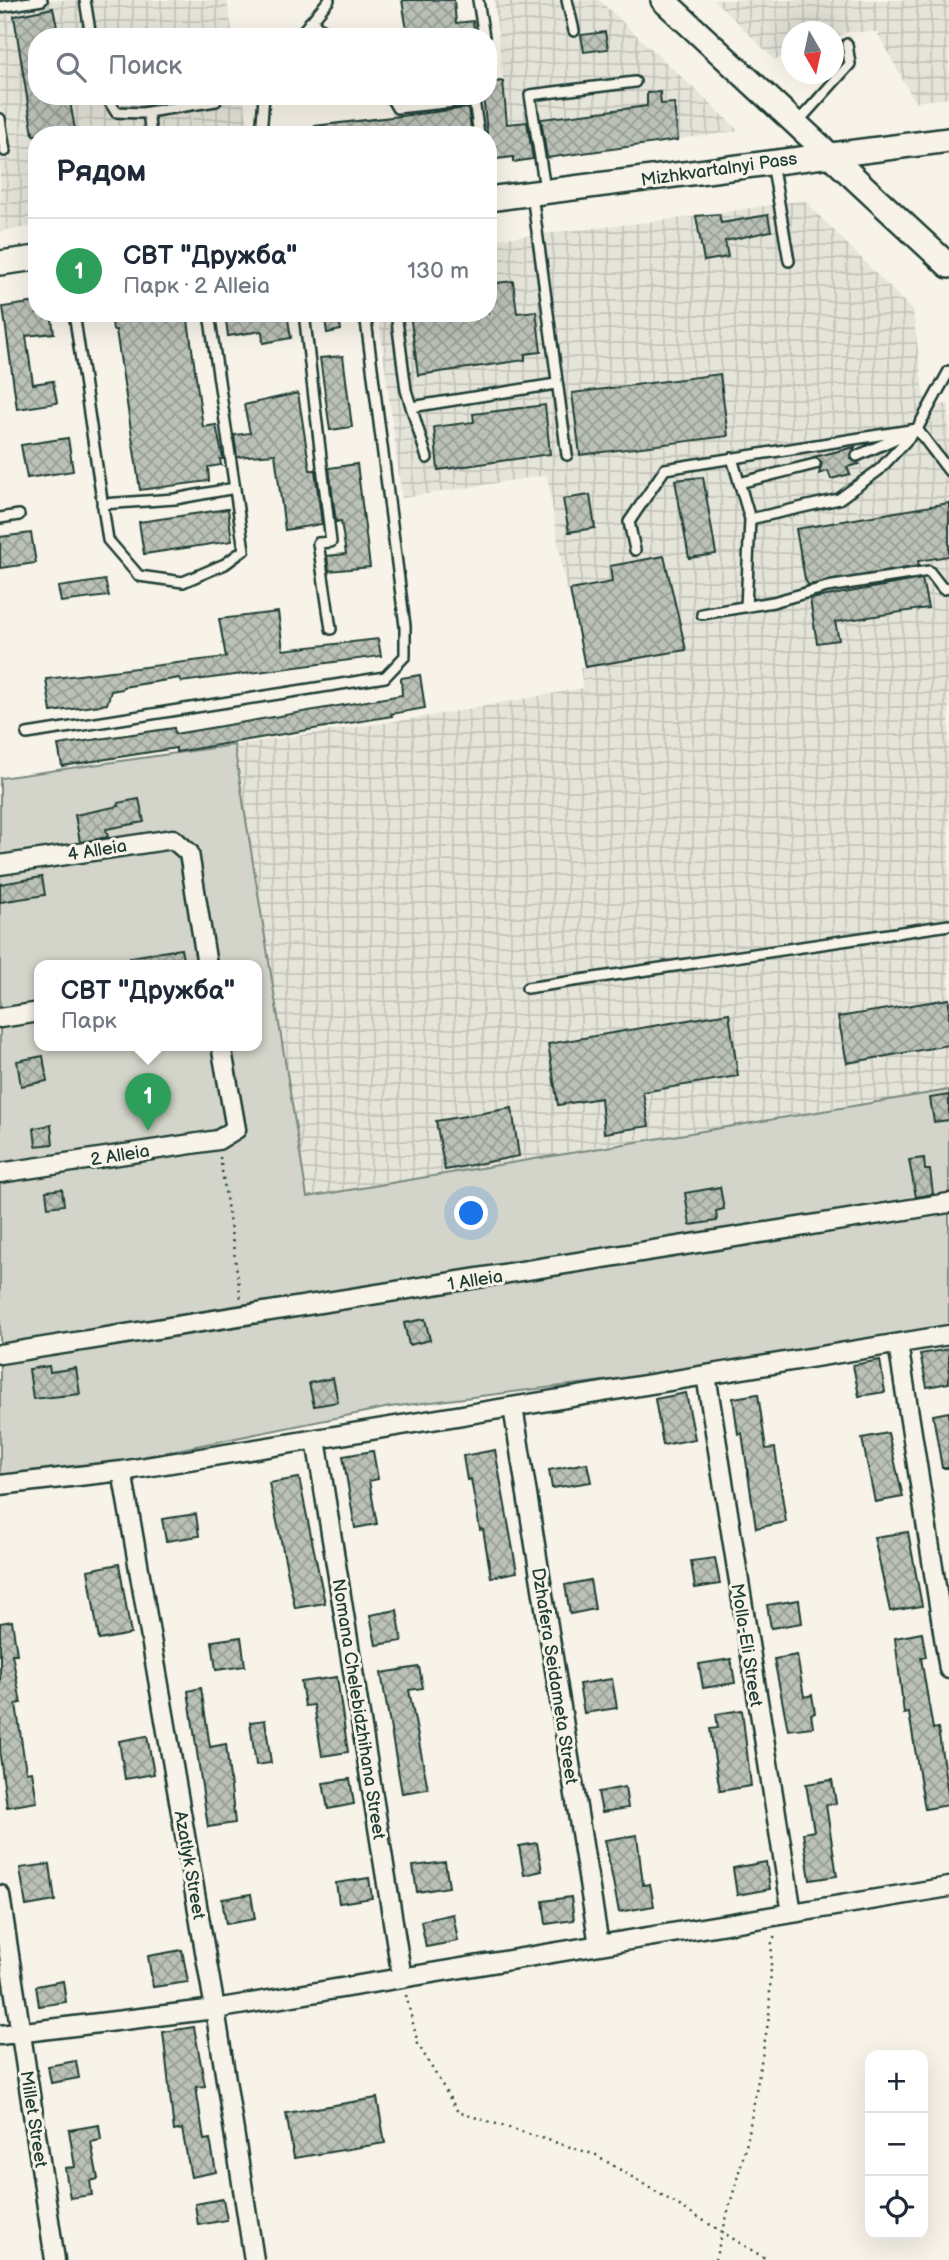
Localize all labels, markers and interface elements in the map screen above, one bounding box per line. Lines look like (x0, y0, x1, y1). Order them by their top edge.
north arrow (781, 21, 844, 84)
search box (28, 28, 497, 105)
icon: search (52, 48, 90, 86)
text: Поиск (108, 51, 182, 82)
street label: Mizhkvartalnyi Pass (640, 148, 799, 191)
text: Рядом (56, 154, 146, 190)
text: СВТ "Дружба" (123, 241, 297, 272)
text: 1 (74, 257, 84, 285)
text: 130 m (407, 257, 469, 285)
text: Парк · 2 Alleia (123, 272, 270, 300)
street label: 4 Alleia (66, 835, 128, 866)
popup (34, 960, 262, 1051)
text: СВТ "Дружба" (61, 976, 235, 1007)
text: Парк (61, 1007, 117, 1035)
pin: 1 (125, 1073, 171, 1131)
street label: 2 Alleia (89, 1140, 151, 1171)
your location (454, 1196, 488, 1230)
street label: 1 Alleia (446, 1266, 504, 1295)
street label: Dzhafera Seidameta Street (527, 1566, 582, 1786)
street label: Nomana Chelebidzhihana Street (327, 1577, 390, 1841)
street label: Molla-Eli Street (726, 1582, 767, 1709)
street label: Azatlyk Street (170, 1809, 209, 1922)
map controls (865, 2050, 928, 2239)
button: + (865, 2050, 928, 2113)
street label: Millet Street (15, 2069, 52, 2169)
button: − (865, 2113, 928, 2176)
button: locate (865, 2176, 928, 2239)

